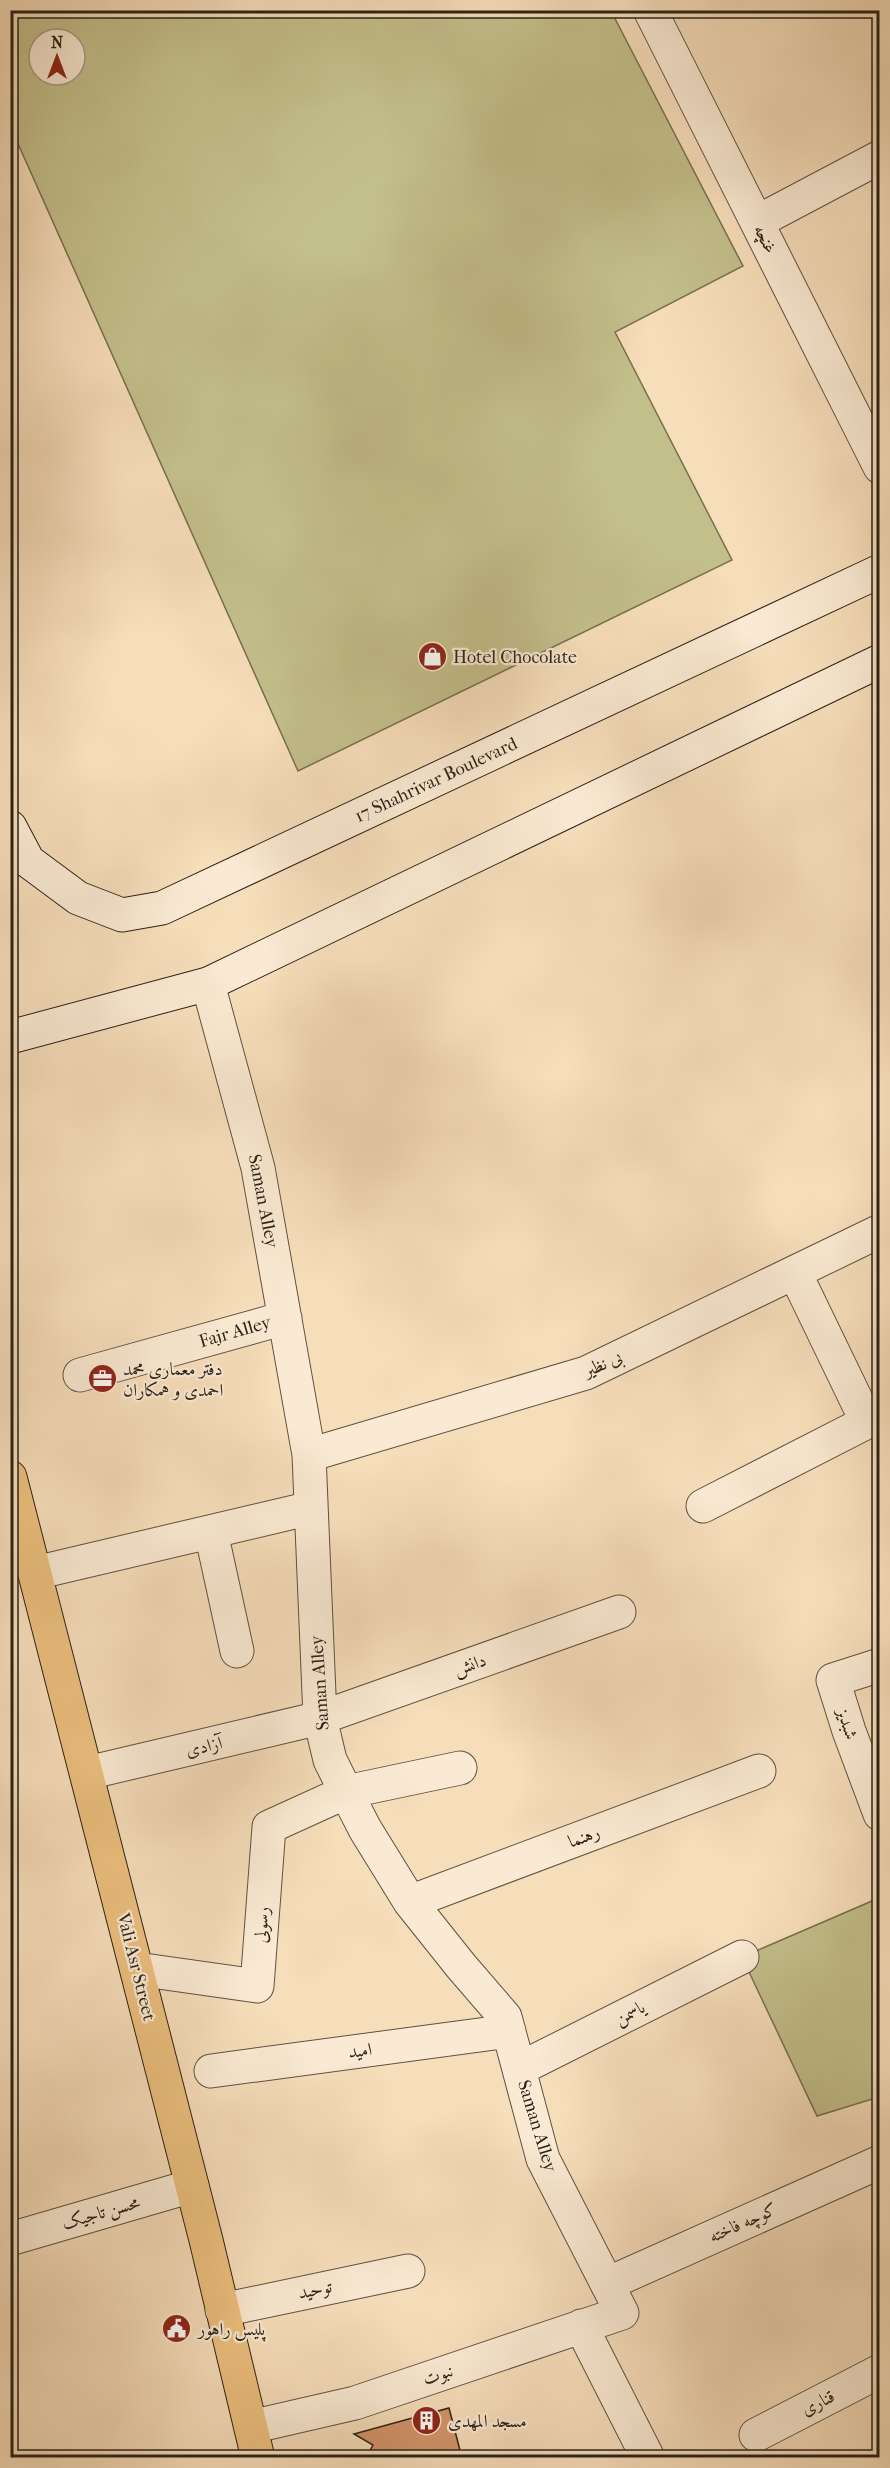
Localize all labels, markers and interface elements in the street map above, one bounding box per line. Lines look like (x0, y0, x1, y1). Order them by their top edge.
north arrow (27, 27, 87, 87)
text: N (51, 33, 64, 52)
street label: غنچه (748, 221, 781, 257)
shop icon: Hotel Chocolate (416, 641, 448, 673)
place label: Hotel Chocolate (453, 647, 577, 668)
street label: 17 Shahrivar Boulevard (351, 733, 521, 827)
street label: Saman Alley (244, 1152, 283, 1251)
street label: Fajr Alley (197, 1311, 275, 1352)
street label: بی نظیر (578, 1346, 627, 1384)
place label: دفتر معماری محمد احمدی و همکاران (123, 1359, 224, 1401)
office icon: دفتر معماری محمد احمدی و همکاران (86, 1363, 118, 1395)
street label: Saman Alley (306, 1634, 334, 1731)
street label: دانش (451, 1650, 489, 1681)
street label: شبدیز (832, 1704, 862, 1742)
street label: آزادی (184, 1732, 226, 1761)
street label: رهنما (565, 1822, 603, 1852)
street label: رسولی (250, 1906, 274, 1944)
street label: Vali Asr Street (112, 1910, 160, 2024)
street label: یاسمن (611, 1996, 651, 2030)
street label: امید (347, 2039, 373, 2063)
street label: Saman Alley (513, 2078, 561, 2176)
street label: محسن تاجیک (60, 2192, 143, 2235)
street label: کوچه فاخته (706, 2199, 781, 2249)
street label: توحید (296, 2276, 335, 2304)
public building icon: پلیس راهور (161, 2313, 193, 2345)
place label: پلیس راهور (196, 2319, 267, 2342)
street label: نبوت (420, 2360, 456, 2390)
street label: قناری (798, 2386, 838, 2420)
building icon: مسجد المهدی (411, 2405, 443, 2437)
place label: مسجد المهدی (448, 2411, 527, 2432)

